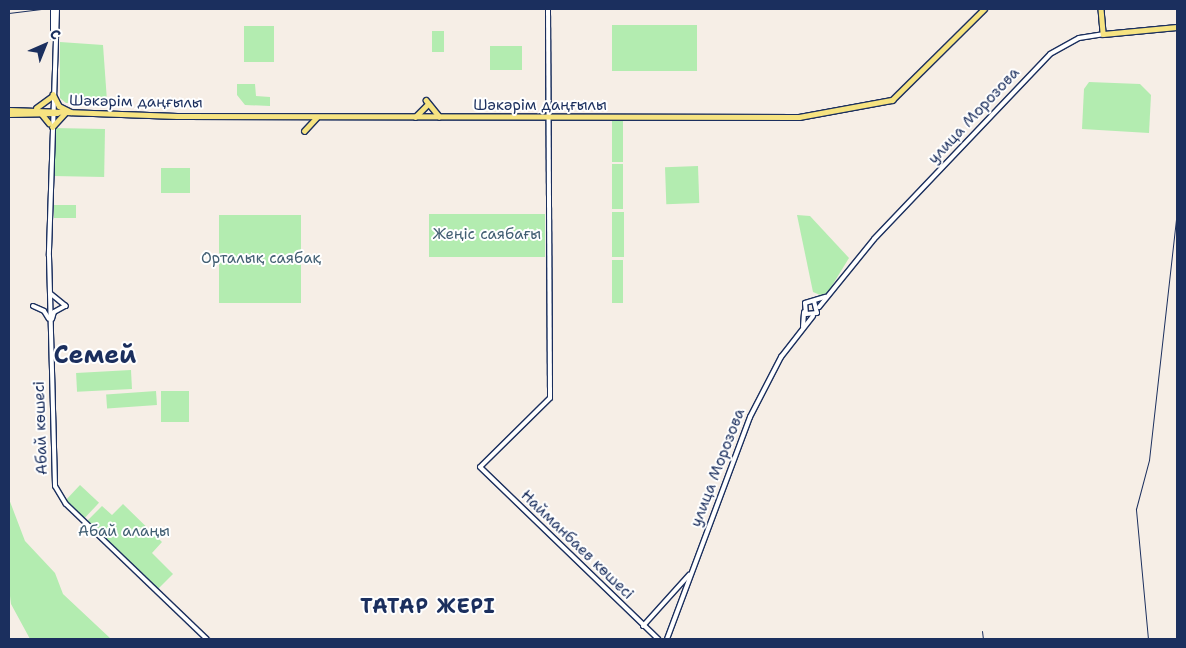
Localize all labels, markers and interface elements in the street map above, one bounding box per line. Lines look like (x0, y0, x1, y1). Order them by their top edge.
north arrow (20, 20, 70, 70)
text: С (46, 25, 65, 44)
street label: улица Морозова (925, 64, 1023, 168)
street label: Шәкәрім даңғылы (69, 92, 203, 112)
street label: Шәкәрім даңғылы (473, 97, 607, 115)
park label: Жеңіс саябағы (433, 226, 541, 244)
park label: Орталық саябақ (201, 250, 321, 268)
district label: Семей (54, 339, 136, 369)
street label: Абай көшесі (30, 381, 52, 475)
street label: улица Морозова (687, 406, 749, 530)
street label: Найманбаев көшесі (517, 487, 637, 603)
park label: Абай алаңы (78, 523, 170, 541)
district label: ТАТАР ЖЕРІ (359, 594, 497, 618)

